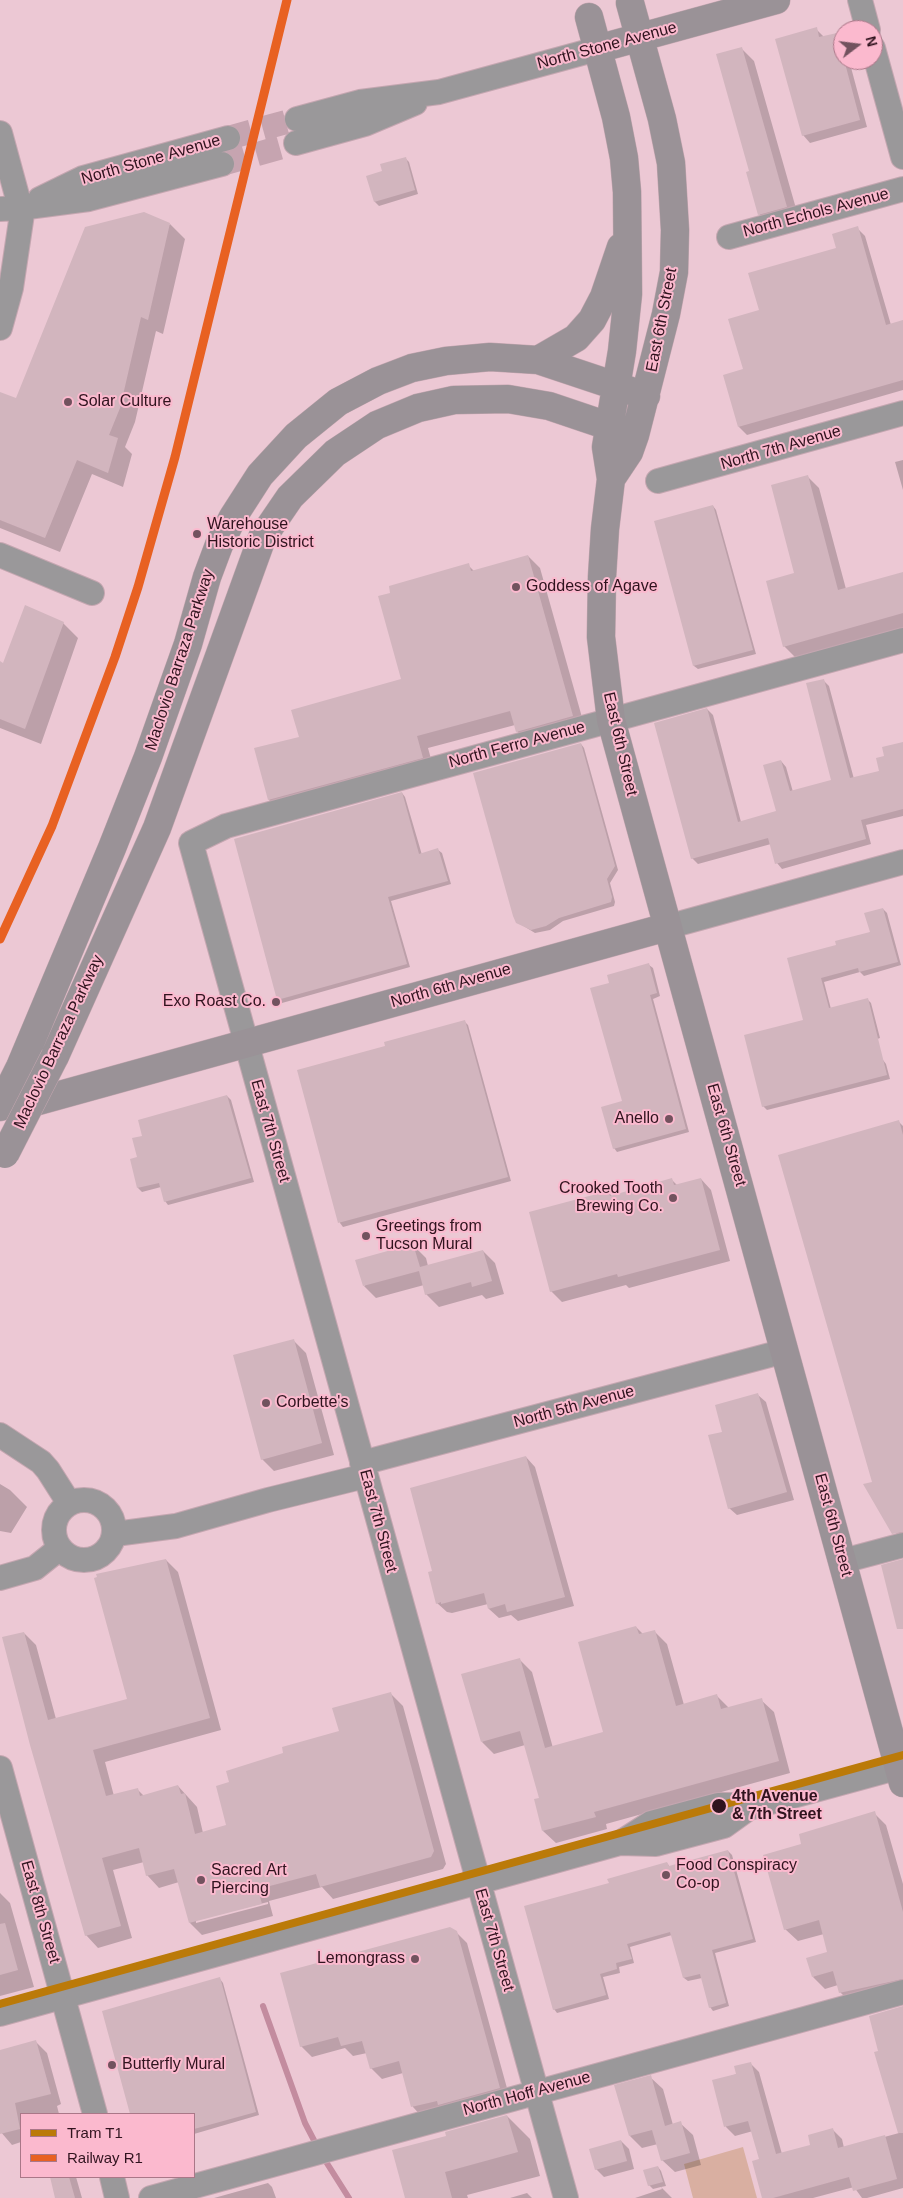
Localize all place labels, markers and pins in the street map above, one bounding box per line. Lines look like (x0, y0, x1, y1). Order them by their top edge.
place label: Solar Culture (78, 392, 171, 412)
marker: Solar Culture (62, 396, 74, 408)
place label: Warehouse Historic District (207, 515, 314, 553)
marker: Warehouse Historic District (191, 528, 203, 540)
place label: Goddess of Agave (526, 577, 658, 597)
marker: Goddess of Agave (510, 581, 522, 593)
place label: Exo Roast Co. (163, 992, 266, 1012)
marker: Exo Roast Co. (270, 996, 282, 1008)
place label: Anello (615, 1109, 659, 1129)
marker: Anello (663, 1113, 675, 1125)
place label: Crooked Tooth Brewing Co. (559, 1179, 663, 1217)
marker: Crooked Tooth Brewing Co. (667, 1192, 679, 1204)
place label: Greetings from Tucson Mural (376, 1217, 482, 1255)
marker: Greetings from Tucson Mural (360, 1230, 372, 1242)
place label: Corbette's (276, 1393, 348, 1413)
marker: Corbette's (260, 1397, 272, 1409)
place label: 4th Avenue & 7th Street (732, 1787, 822, 1825)
marker: 4th Avenue & 7th Street (710, 1797, 728, 1815)
place label: Food Conspiracy Co-op (676, 1856, 797, 1894)
place label: Sacred Art Piercing (211, 1861, 287, 1899)
marker: Food Conspiracy Co-op (660, 1869, 672, 1881)
marker: Sacred Art Piercing (195, 1874, 207, 1886)
place label: Lemongrass (317, 1949, 405, 1969)
marker: Lemongrass (409, 1953, 421, 1965)
place label: Butterfly Mural (122, 2055, 225, 2075)
marker: Butterfly Mural (106, 2059, 118, 2071)

